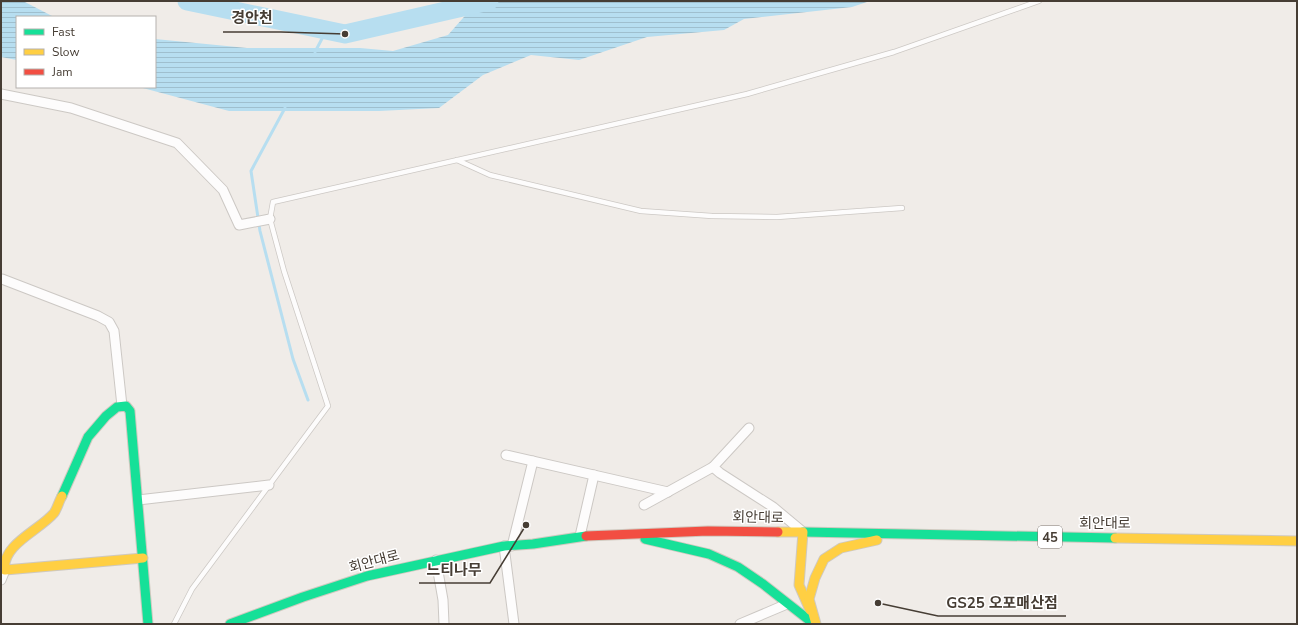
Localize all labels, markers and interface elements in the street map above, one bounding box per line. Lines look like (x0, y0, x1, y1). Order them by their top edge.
callout: 경안천 (223, 5, 281, 32)
text: 경안천 (231, 8, 273, 28)
legend (16, 16, 156, 88)
text: Fast (52, 24, 75, 40)
text: Slow (52, 44, 80, 60)
text: Jam (51, 64, 73, 80)
street label: 회안대로 (732, 508, 784, 527)
street label: 회안대로 (1079, 514, 1131, 533)
road number: 45 (1038, 526, 1062, 548)
street label: 회안대로 (347, 546, 402, 577)
callout: 느티나무 (419, 556, 490, 583)
text: 느티나무 (426, 560, 482, 580)
callout: GS25 오포매산점 (938, 589, 1066, 616)
text: GS25 오포매산점 (946, 593, 1058, 613)

